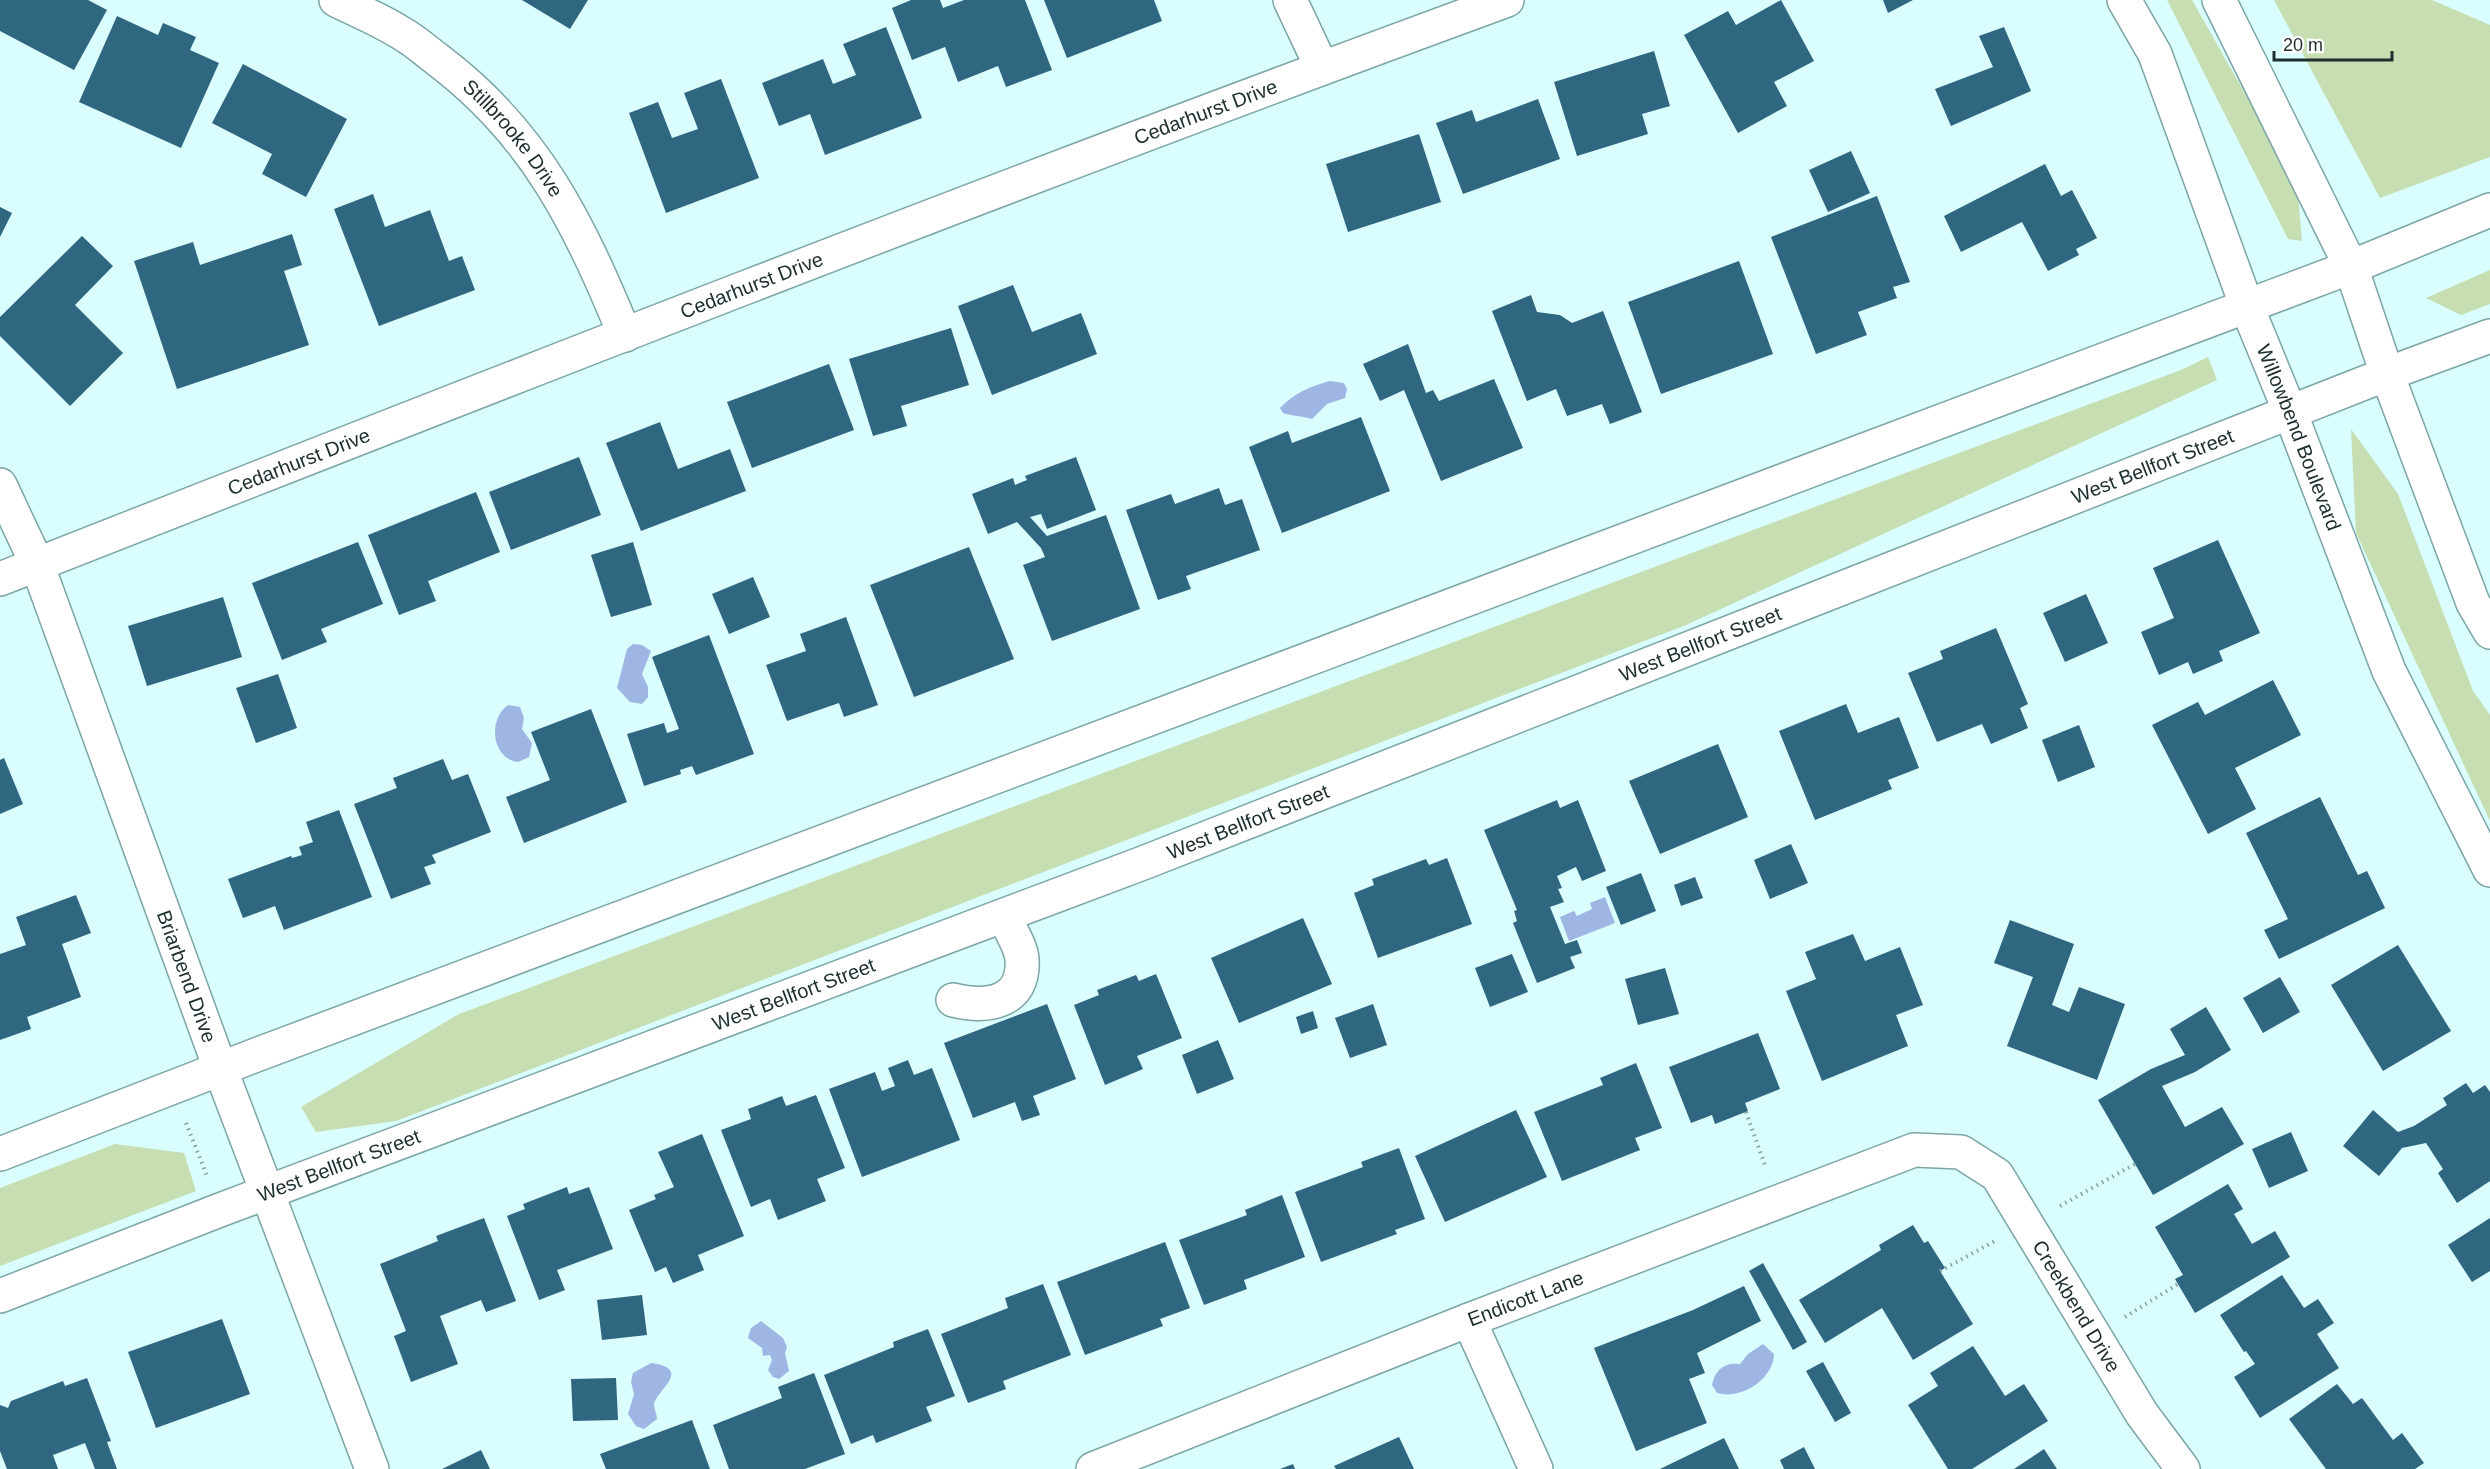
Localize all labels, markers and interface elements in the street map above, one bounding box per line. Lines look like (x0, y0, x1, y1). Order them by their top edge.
scale bar (2274, 24, 2392, 62)
text: 20 m (2283, 35, 2323, 55)
street label: Stillbrooke Drive (459, 75, 568, 201)
street label: Cedarhurst Drive (1131, 75, 1280, 149)
street label: Cedarhurst Drive (677, 248, 826, 323)
street label: Willowbend Boulevard (2253, 341, 2345, 534)
street label: Cedarhurst Drive (224, 424, 373, 499)
street label: West Bellfort Street (2068, 424, 2237, 508)
street label: West Bellfort Street (1616, 602, 1785, 686)
street label: West Bellfort Street (1164, 780, 1332, 863)
street label: Briarbend Drive (153, 907, 221, 1046)
street label: West Bellfort Street (709, 954, 878, 1035)
street label: West Bellfort Street (254, 1125, 423, 1206)
street label: Creekbend Drive (2028, 1236, 2125, 1376)
street label: Endicott Lane (1464, 1266, 1587, 1330)

